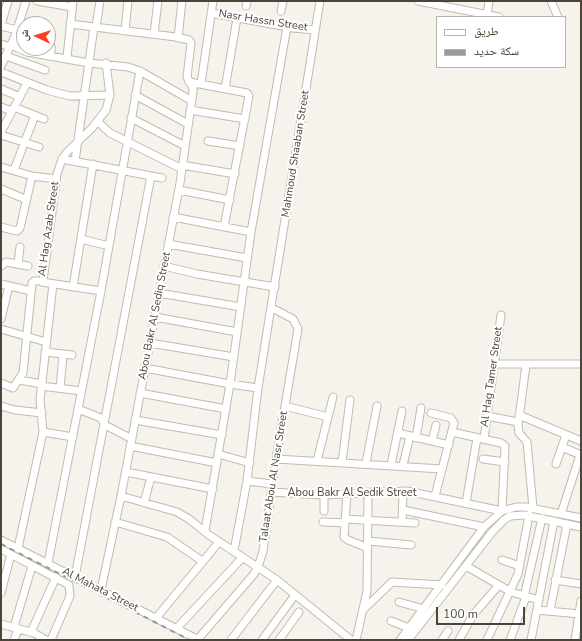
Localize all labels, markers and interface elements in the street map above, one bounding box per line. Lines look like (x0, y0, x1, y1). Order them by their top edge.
street label: Nasr Hassn Street (218, 7, 308, 35)
north arrow (16, 16, 56, 56)
legend (436, 16, 566, 68)
text: طريق (474, 23, 499, 39)
text: ش (17, 29, 32, 42)
text: سكة حديد (474, 43, 519, 59)
street label: Mahmoud Shaaban Street (279, 90, 313, 218)
street label: Al Hag Azab Street (36, 181, 62, 277)
street label: Abou Bakr Al Sediq Street (136, 251, 174, 381)
street label: Al Hag Tamer Street (478, 326, 506, 428)
street label: Talaat Abou Al Nasr Street (257, 410, 291, 544)
street label: Abou Bakr Al Sedik Street (287, 486, 417, 500)
street label: Al Mahata Street (60, 565, 140, 615)
scale bar (438, 599, 527, 625)
text: 100 m (443, 606, 478, 622)

